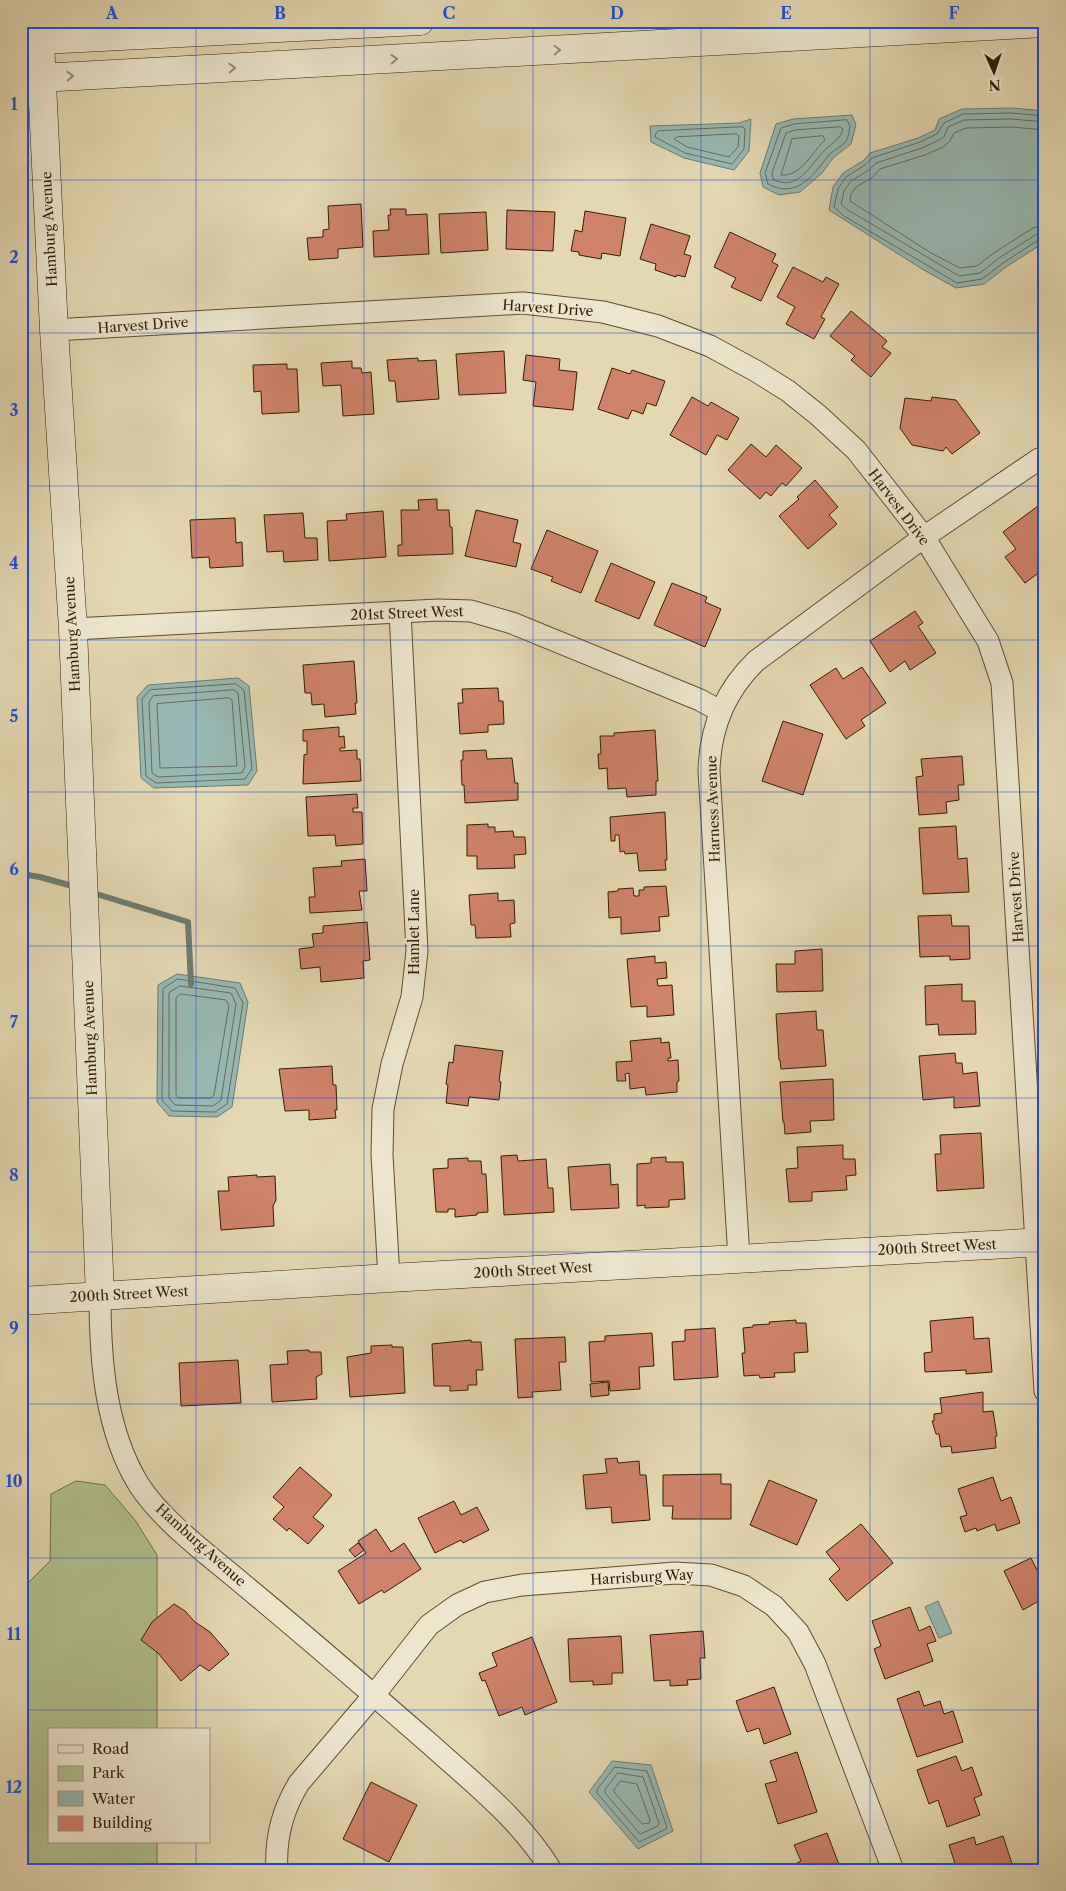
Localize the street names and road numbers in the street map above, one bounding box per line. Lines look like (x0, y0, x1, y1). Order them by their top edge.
street label: Hamburg Avenue (37, 171, 61, 287)
street label: Harvest Drive (502, 296, 594, 320)
street label: Harvest Drive (97, 313, 189, 337)
street label: Harvest Drive (864, 465, 934, 549)
street label: Hamburg Avenue (60, 576, 84, 692)
street label: 201st Street West (350, 602, 464, 624)
street label: Harness Avenue (702, 755, 724, 863)
street label: Harvest Drive (1005, 851, 1027, 943)
street label: Hamlet Lane (405, 889, 423, 975)
street label: Hamburg Avenue (79, 980, 101, 1096)
street label: 200th Street West (877, 1235, 997, 1259)
street label: 200th Street West (473, 1258, 593, 1282)
street label: 200th Street West (69, 1282, 189, 1306)
street label: Hamburg Avenue (152, 1500, 250, 1590)
street label: Harrisburg Way (590, 1565, 695, 1589)

